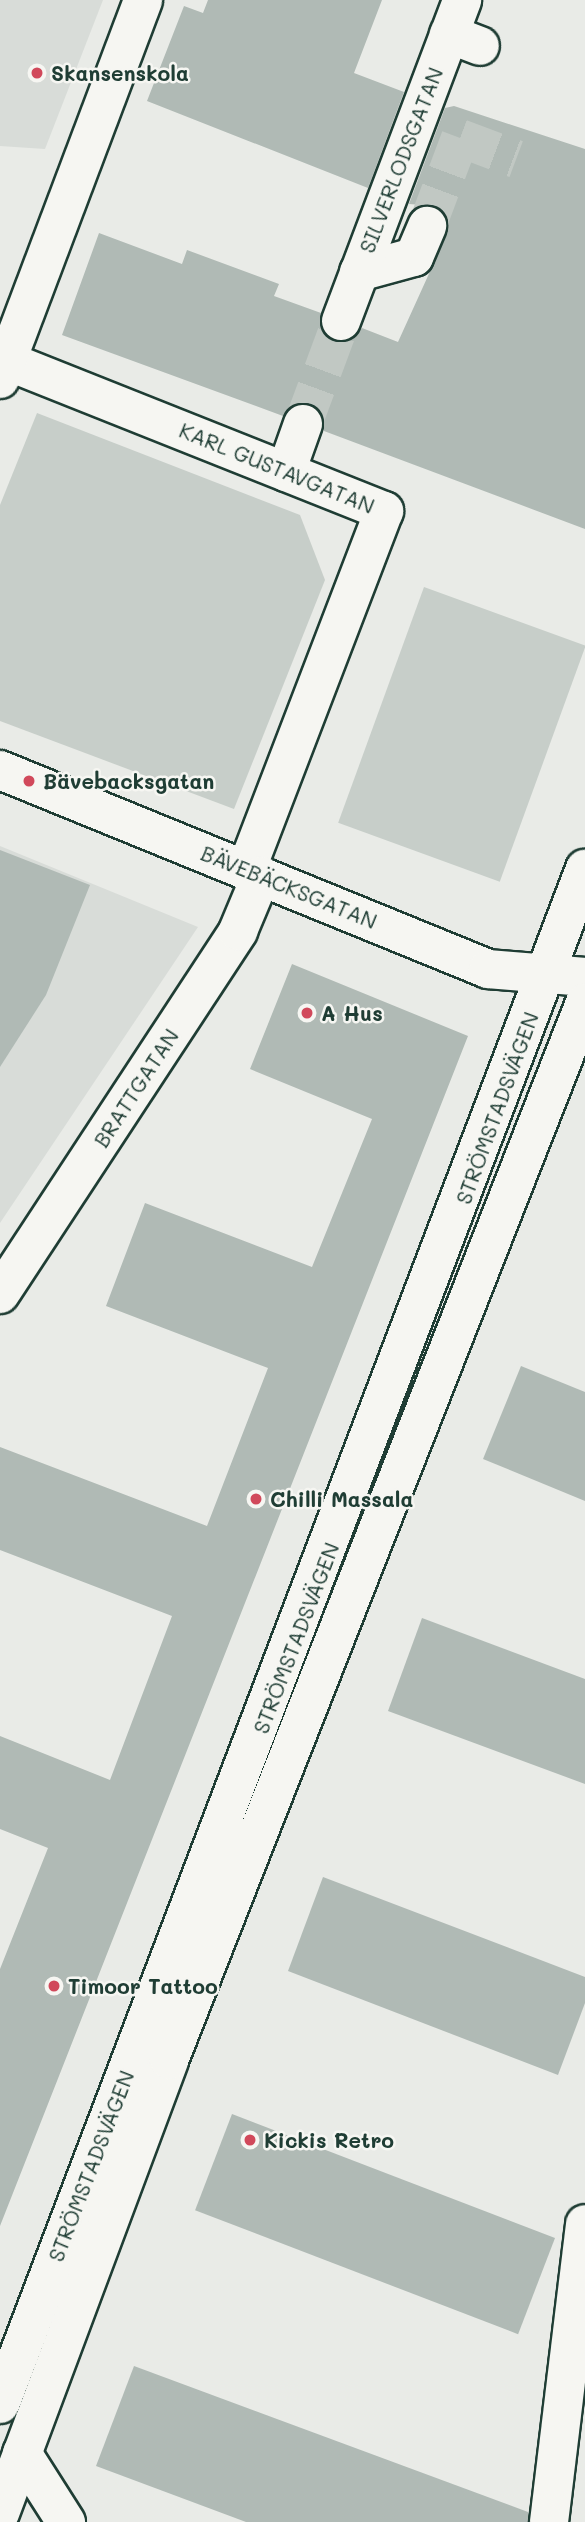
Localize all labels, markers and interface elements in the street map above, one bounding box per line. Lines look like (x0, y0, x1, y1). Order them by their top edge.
place label: Skansenskola (51, 60, 189, 86)
street label: SILVERLODSGATAN (354, 64, 448, 256)
marker: Skansenskola (29, 65, 45, 81)
street label: KARL GUSTAVGATAN (176, 417, 378, 519)
place label: Bävebacksgatan (43, 768, 214, 794)
marker: Bävebacksgatan (21, 773, 37, 789)
street label: BÄVEBÄCKSGATAN (197, 840, 381, 934)
place label: A Hus (321, 1000, 383, 1026)
marker: A Hus (299, 1005, 315, 1021)
street label: STRÖMSTADSVÄGEN (451, 1008, 543, 1208)
street label: BRATTGATAN (88, 1024, 184, 1152)
place label: Chilli Massala (270, 1486, 413, 1512)
marker: Chilli Massala (248, 1491, 264, 1507)
street label: STRÖMSTADSVÄGEN (248, 1539, 344, 1737)
place label: Timoor Tattoo (68, 1973, 218, 1999)
marker: Timoor Tattoo (46, 1978, 62, 1994)
street label: STRÖMSTADSVÄGEN (43, 2067, 139, 2265)
place label: Kickis Retro (264, 2127, 394, 2153)
marker: Kickis Retro (242, 2132, 258, 2148)

